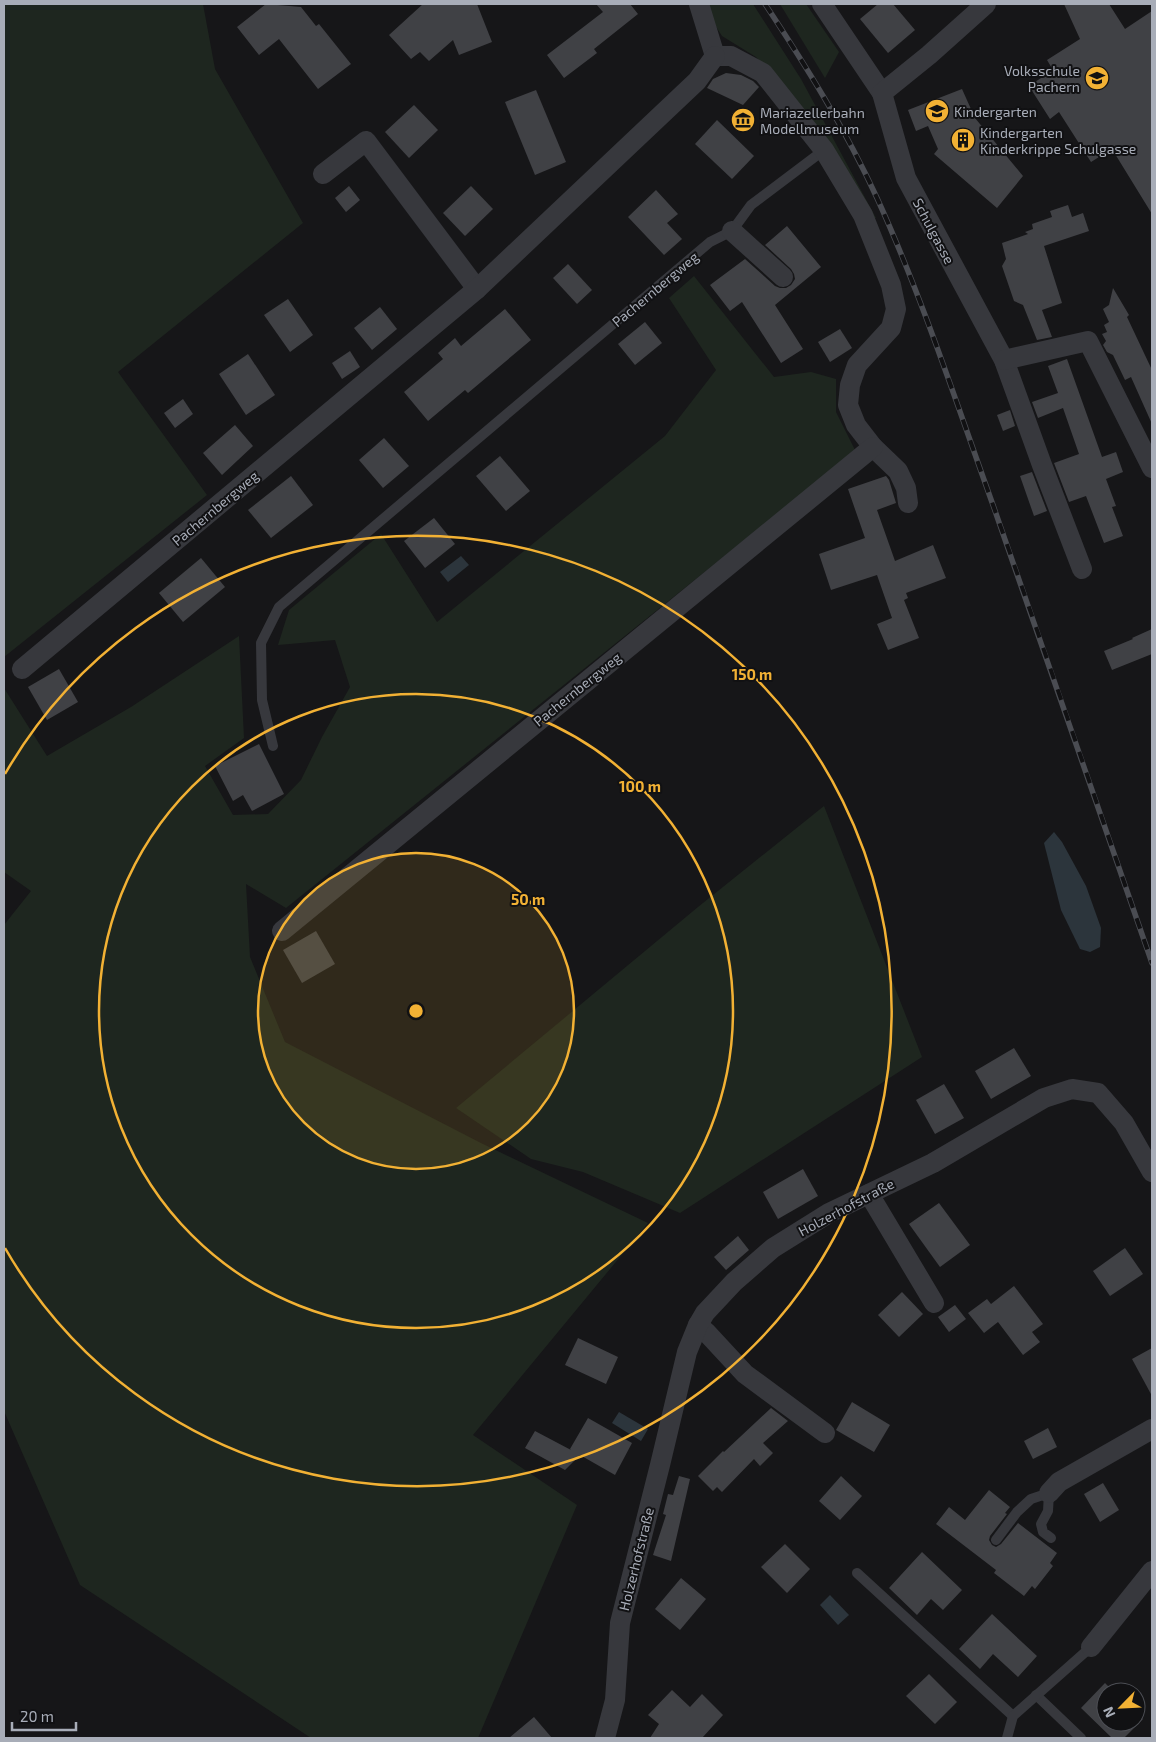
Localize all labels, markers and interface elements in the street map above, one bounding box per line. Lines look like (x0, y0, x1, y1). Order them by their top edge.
place label: Volksschule Pachern (1004, 62, 1080, 95)
school or university icon: Volksschule Pachern (1084, 65, 1110, 91)
school or university icon: Kindergarten (924, 98, 950, 124)
place label: Kindergarten (954, 103, 1037, 120)
place label: Mariazellerbahn Modellmuseum (760, 104, 865, 137)
museum icon: Mariazellerbahn Modellmuseum (730, 107, 756, 133)
place label: Kindergarten Kinderkrippe Schulgasse (980, 124, 1136, 157)
building icon: Kindergarten Kinderkrippe Schulgasse (950, 127, 976, 153)
street label: Schulgasse (910, 195, 958, 267)
street label: Pachernbergweg (608, 248, 702, 330)
street label: Pachernbergweg (168, 467, 262, 549)
street label: Pachernbergweg (530, 648, 624, 730)
text: 150 m (732, 665, 772, 683)
text: 100 m (619, 777, 661, 795)
text: 50 m (511, 890, 545, 908)
centre of rings (407, 1002, 425, 1020)
street label: Holzerhofstraße (795, 1175, 897, 1239)
street label: Holzerhofstraße (615, 1506, 657, 1612)
north arrow (1096, 1682, 1146, 1732)
scale bar (12, 1700, 76, 1732)
text: N (1099, 1704, 1118, 1721)
text: 20 m (20, 1707, 54, 1725)

